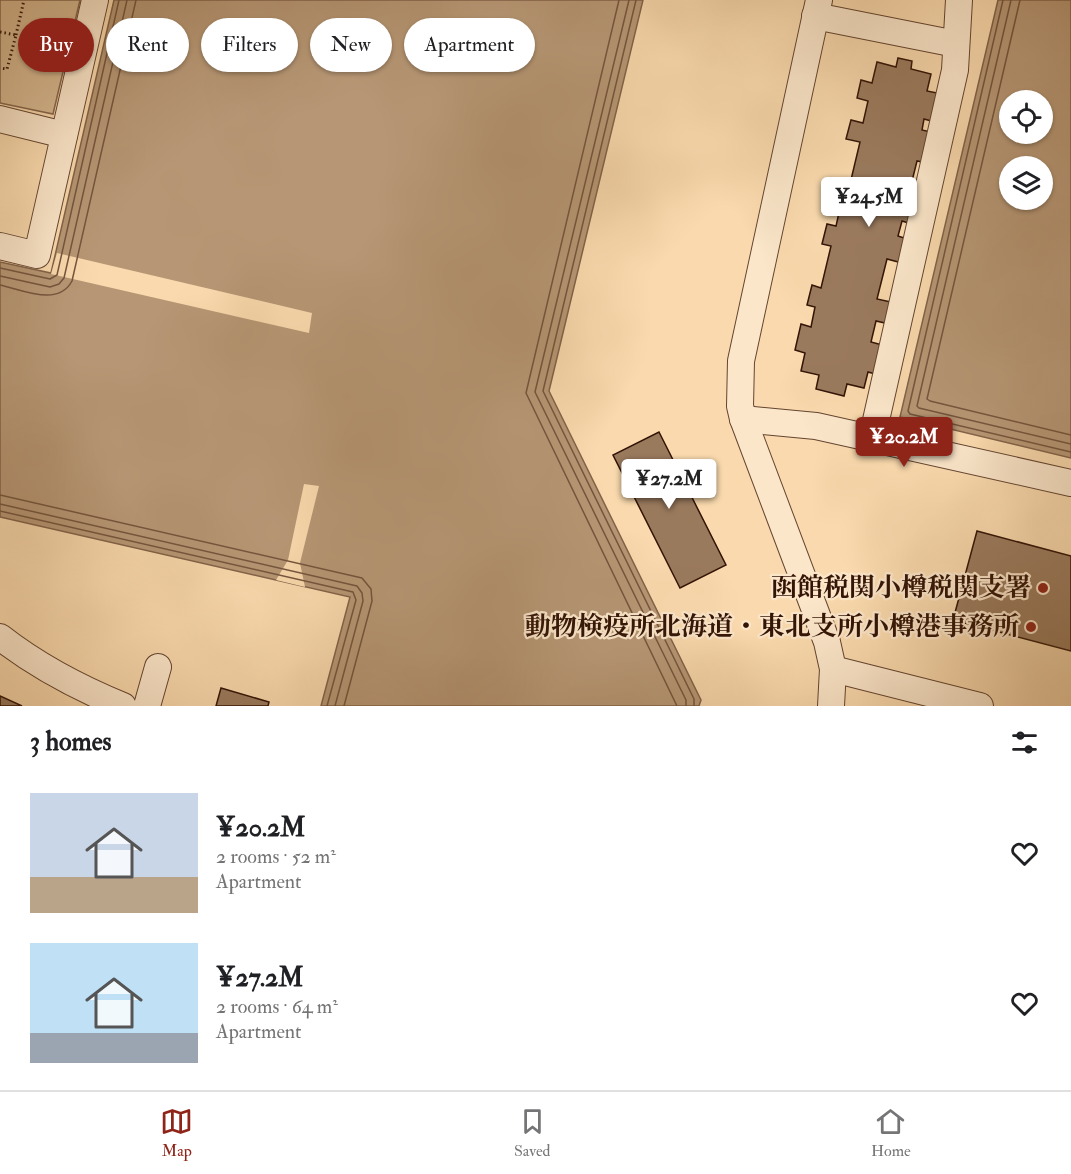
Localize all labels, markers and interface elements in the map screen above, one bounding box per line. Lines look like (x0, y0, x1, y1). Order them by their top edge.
chip: Buy (18, 18, 94, 72)
chip: Rent (106, 18, 189, 72)
chip: Filters (201, 18, 298, 72)
chip: New (310, 18, 392, 72)
chip: Apartment (404, 18, 535, 72)
map controls (999, 90, 1053, 210)
button: locate (999, 90, 1053, 144)
button: layers (999, 156, 1053, 210)
pin: ¥24.5M (820, 177, 918, 228)
text: ¥24.5M (835, 184, 903, 209)
pin: ¥20.2M (855, 417, 953, 468)
text: ¥20.2M (870, 424, 938, 449)
pin: ¥27.2M (620, 459, 718, 510)
text: ¥27.2M (635, 466, 703, 491)
place label: 函館税関小樽税関支署 (771, 572, 1031, 604)
marker: 函館税関小樽税関支署 (1036, 581, 1050, 595)
place label: 動物検疫所北海道・東北支所小樽港事務所 (525, 611, 1019, 643)
marker: 動物検疫所北海道・東北支所小樽港事務所 (1024, 620, 1038, 634)
text: 3 homes (30, 726, 111, 758)
icon: filters (1008, 726, 1041, 759)
text: ¥20.2M (216, 812, 305, 844)
icon: home (78, 817, 150, 889)
icon: heart (1008, 837, 1041, 870)
text: 2 rooms · 52 m² (216, 844, 336, 869)
text: Apartment (216, 869, 301, 894)
text: ¥27.2M (216, 962, 303, 994)
icon: home (78, 967, 150, 1039)
icon: heart (1008, 987, 1041, 1020)
text: 2 rooms · 64 m² (216, 994, 338, 1019)
text: Apartment (216, 1019, 301, 1044)
tab: Map (160, 1105, 193, 1161)
tab: Saved (514, 1105, 550, 1161)
tab: Home (871, 1105, 911, 1161)

